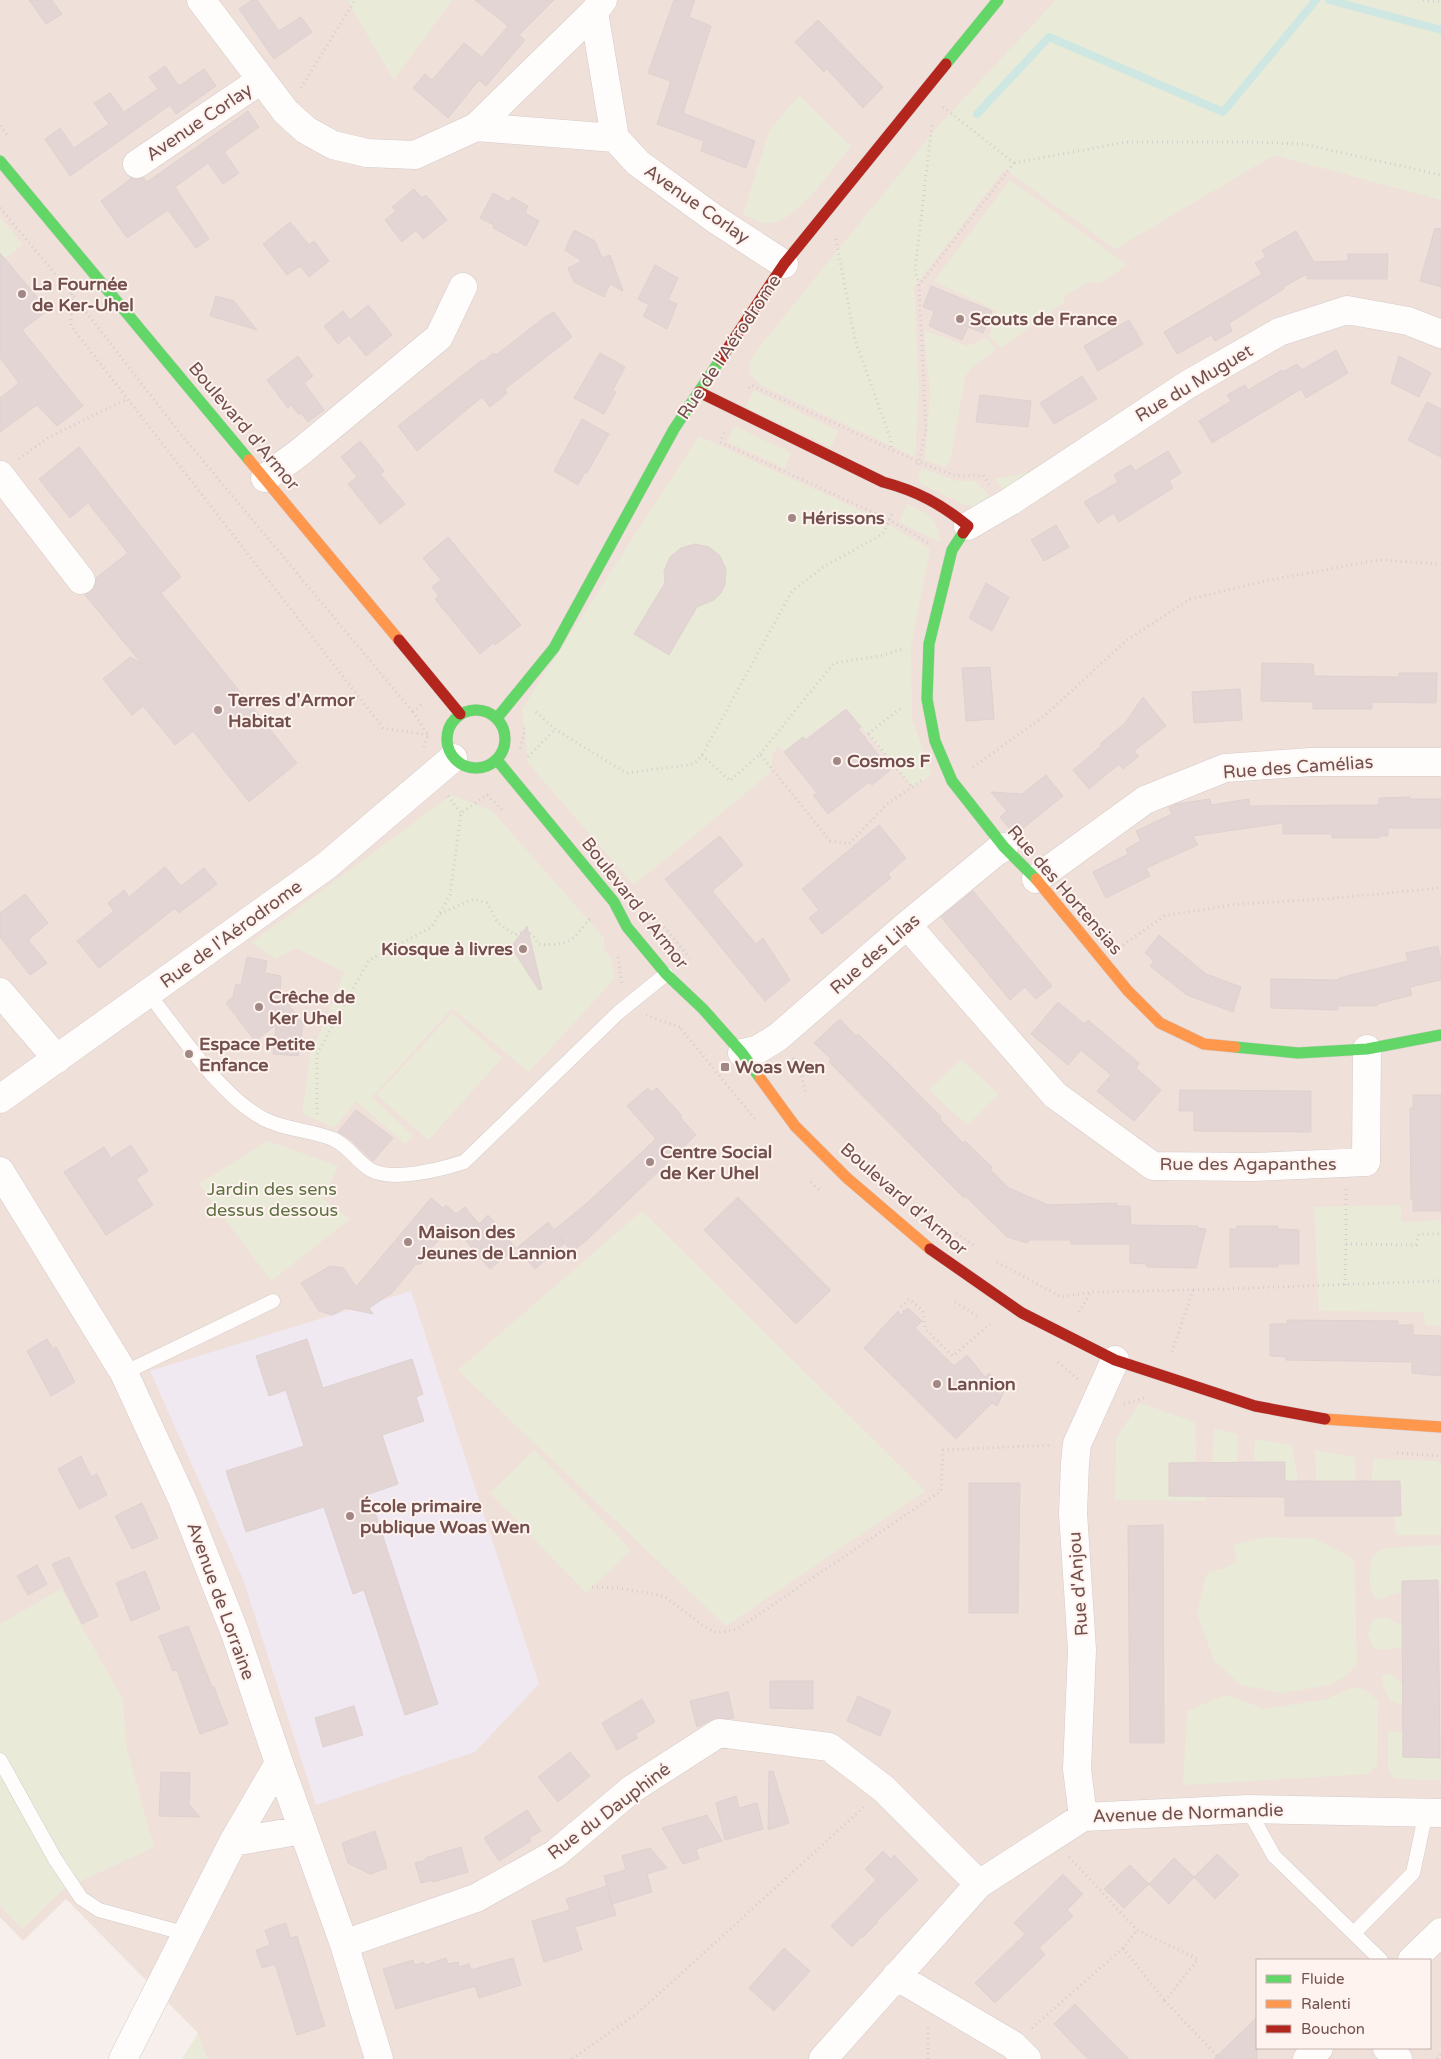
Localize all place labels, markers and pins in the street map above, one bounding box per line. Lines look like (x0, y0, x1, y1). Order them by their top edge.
place label: La Fournée de Ker-Uhel (32, 273, 134, 316)
marker: La Fournée de Ker-Uhel (16, 288, 28, 300)
place label: Scouts de France (970, 308, 1117, 330)
marker: Scouts de France (954, 313, 966, 325)
place label: Hérissons (802, 507, 885, 529)
marker: Hérissons (786, 512, 798, 524)
place label: Terres d'Armor Habitat (227, 689, 356, 732)
marker: Terres d'Armor Habitat (212, 704, 224, 716)
place label: Cosmos F (847, 750, 931, 772)
marker: Cosmos F (831, 755, 843, 767)
place label: Kiosque à livres (381, 938, 513, 960)
marker: Kiosque à livres (517, 943, 529, 955)
place label: Crêche de Ker Uhel (269, 986, 355, 1029)
marker: Crêche de Ker Uhel (253, 1001, 265, 1013)
place label: Espace Petite Enfance (199, 1033, 315, 1076)
marker: Espace Petite Enfance (183, 1048, 195, 1060)
place label: Woas Wen (735, 1056, 825, 1078)
marker: Woas Wen (719, 1061, 731, 1073)
place label: Centre Social de Ker Uhel (660, 1141, 772, 1184)
marker: Centre Social de Ker Uhel (644, 1156, 656, 1168)
place label: Maison des Jeunes de Lannion (417, 1221, 577, 1264)
marker: Maison des Jeunes de Lannion (402, 1236, 414, 1248)
place label: Lannion (947, 1373, 1016, 1395)
marker: Lannion (931, 1378, 943, 1390)
place label: École primaire publique Woas Wen (360, 1495, 530, 1538)
marker: École primaire publique Woas Wen (344, 1510, 356, 1522)

